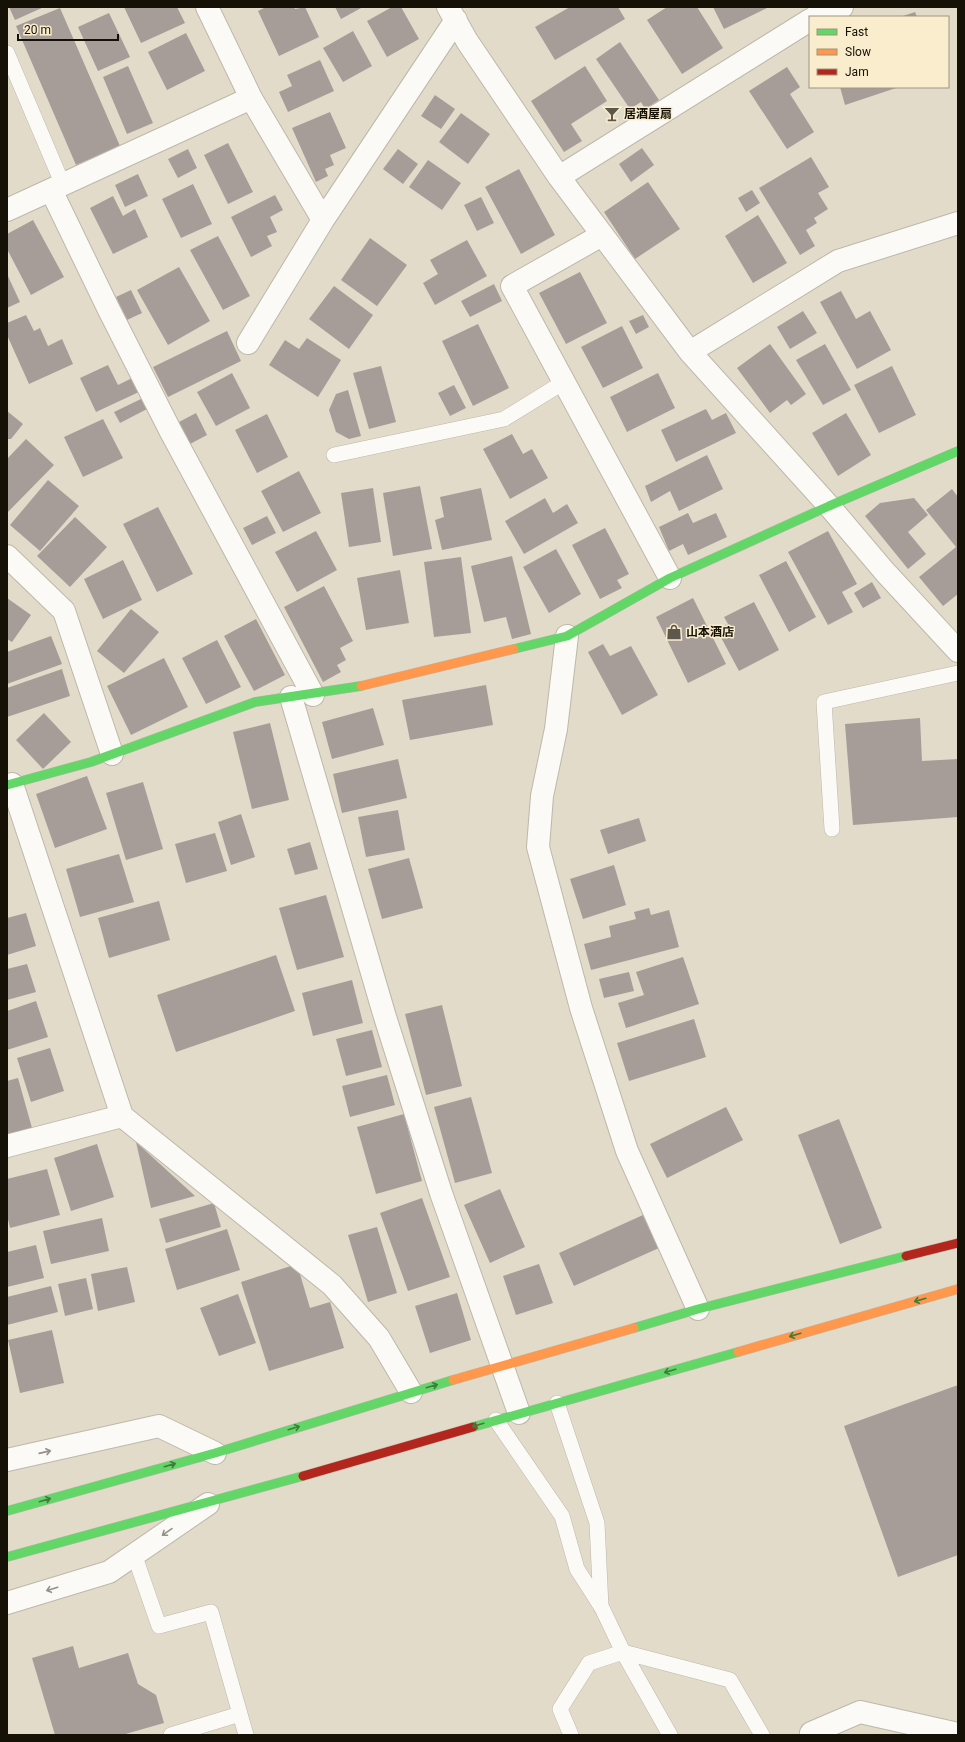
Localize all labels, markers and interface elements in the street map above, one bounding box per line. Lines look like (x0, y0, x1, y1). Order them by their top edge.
scale bar (18, 16, 118, 42)
legend (809, 16, 949, 88)
text: 20 m (24, 23, 51, 37)
text: Fast (845, 25, 868, 39)
text: Slow (845, 45, 871, 59)
text: Jam (845, 65, 869, 79)
bar icon: 居酒屋扇 (603, 105, 621, 123)
place label: 居酒屋扇 (624, 107, 672, 121)
shop icon: 山本酒店 (665, 623, 683, 641)
place label: 山本酒店 (686, 625, 734, 639)
one-way arrow (914, 1297, 927, 1304)
one-way arrow (789, 1332, 802, 1339)
one-way arrow (664, 1368, 677, 1375)
one-way arrow (425, 1382, 438, 1389)
one-way arrow (472, 1422, 485, 1429)
one-way arrow (288, 1424, 301, 1431)
one-way arrow (38, 1447, 51, 1455)
one-way arrow (163, 1461, 176, 1468)
one-way arrow (38, 1496, 51, 1503)
one-way arrow (161, 1528, 172, 1536)
one-way arrow (45, 1586, 58, 1593)

